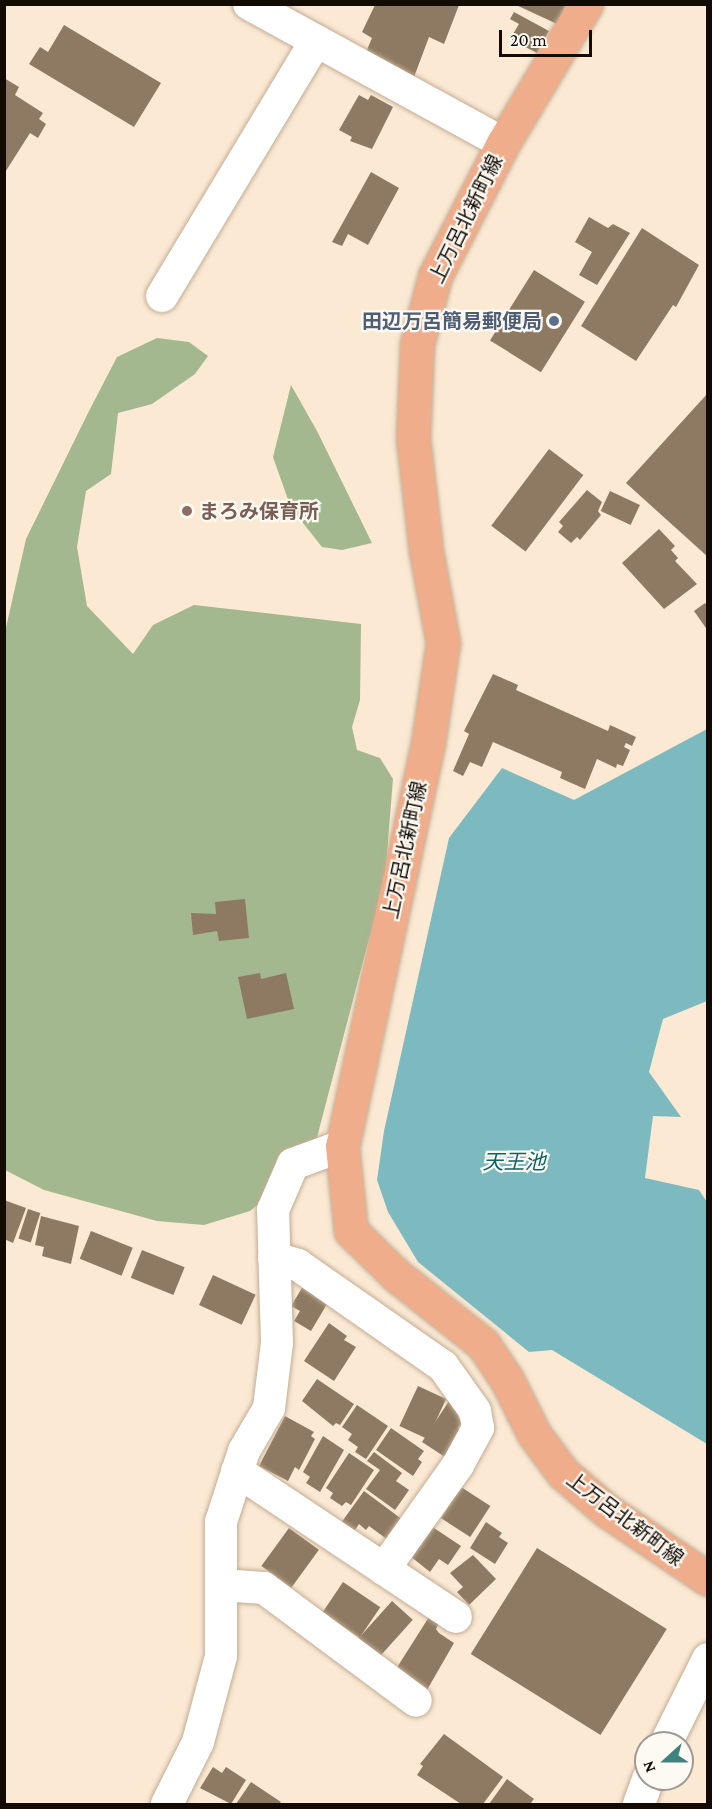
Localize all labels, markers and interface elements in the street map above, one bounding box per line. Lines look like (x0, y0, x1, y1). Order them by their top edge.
scale bar (502, 18, 595, 56)
text: 20 m (510, 30, 547, 50)
street label: 上万呂北新町線 (425, 151, 507, 287)
place label: 田辺万呂簡易郵便局 (362, 309, 542, 333)
marker: 田辺万呂簡易郵便局 (547, 314, 561, 328)
place label: まろみ保育所 (199, 499, 319, 523)
marker: まろみ保育所 (180, 504, 194, 518)
street label: 上万呂北新町線 (379, 779, 431, 921)
water label: 天王池 (483, 1149, 545, 1175)
street label: 上万呂北新町線 (562, 1467, 688, 1571)
north arrow (634, 1731, 694, 1791)
text: N (639, 1759, 658, 1775)

